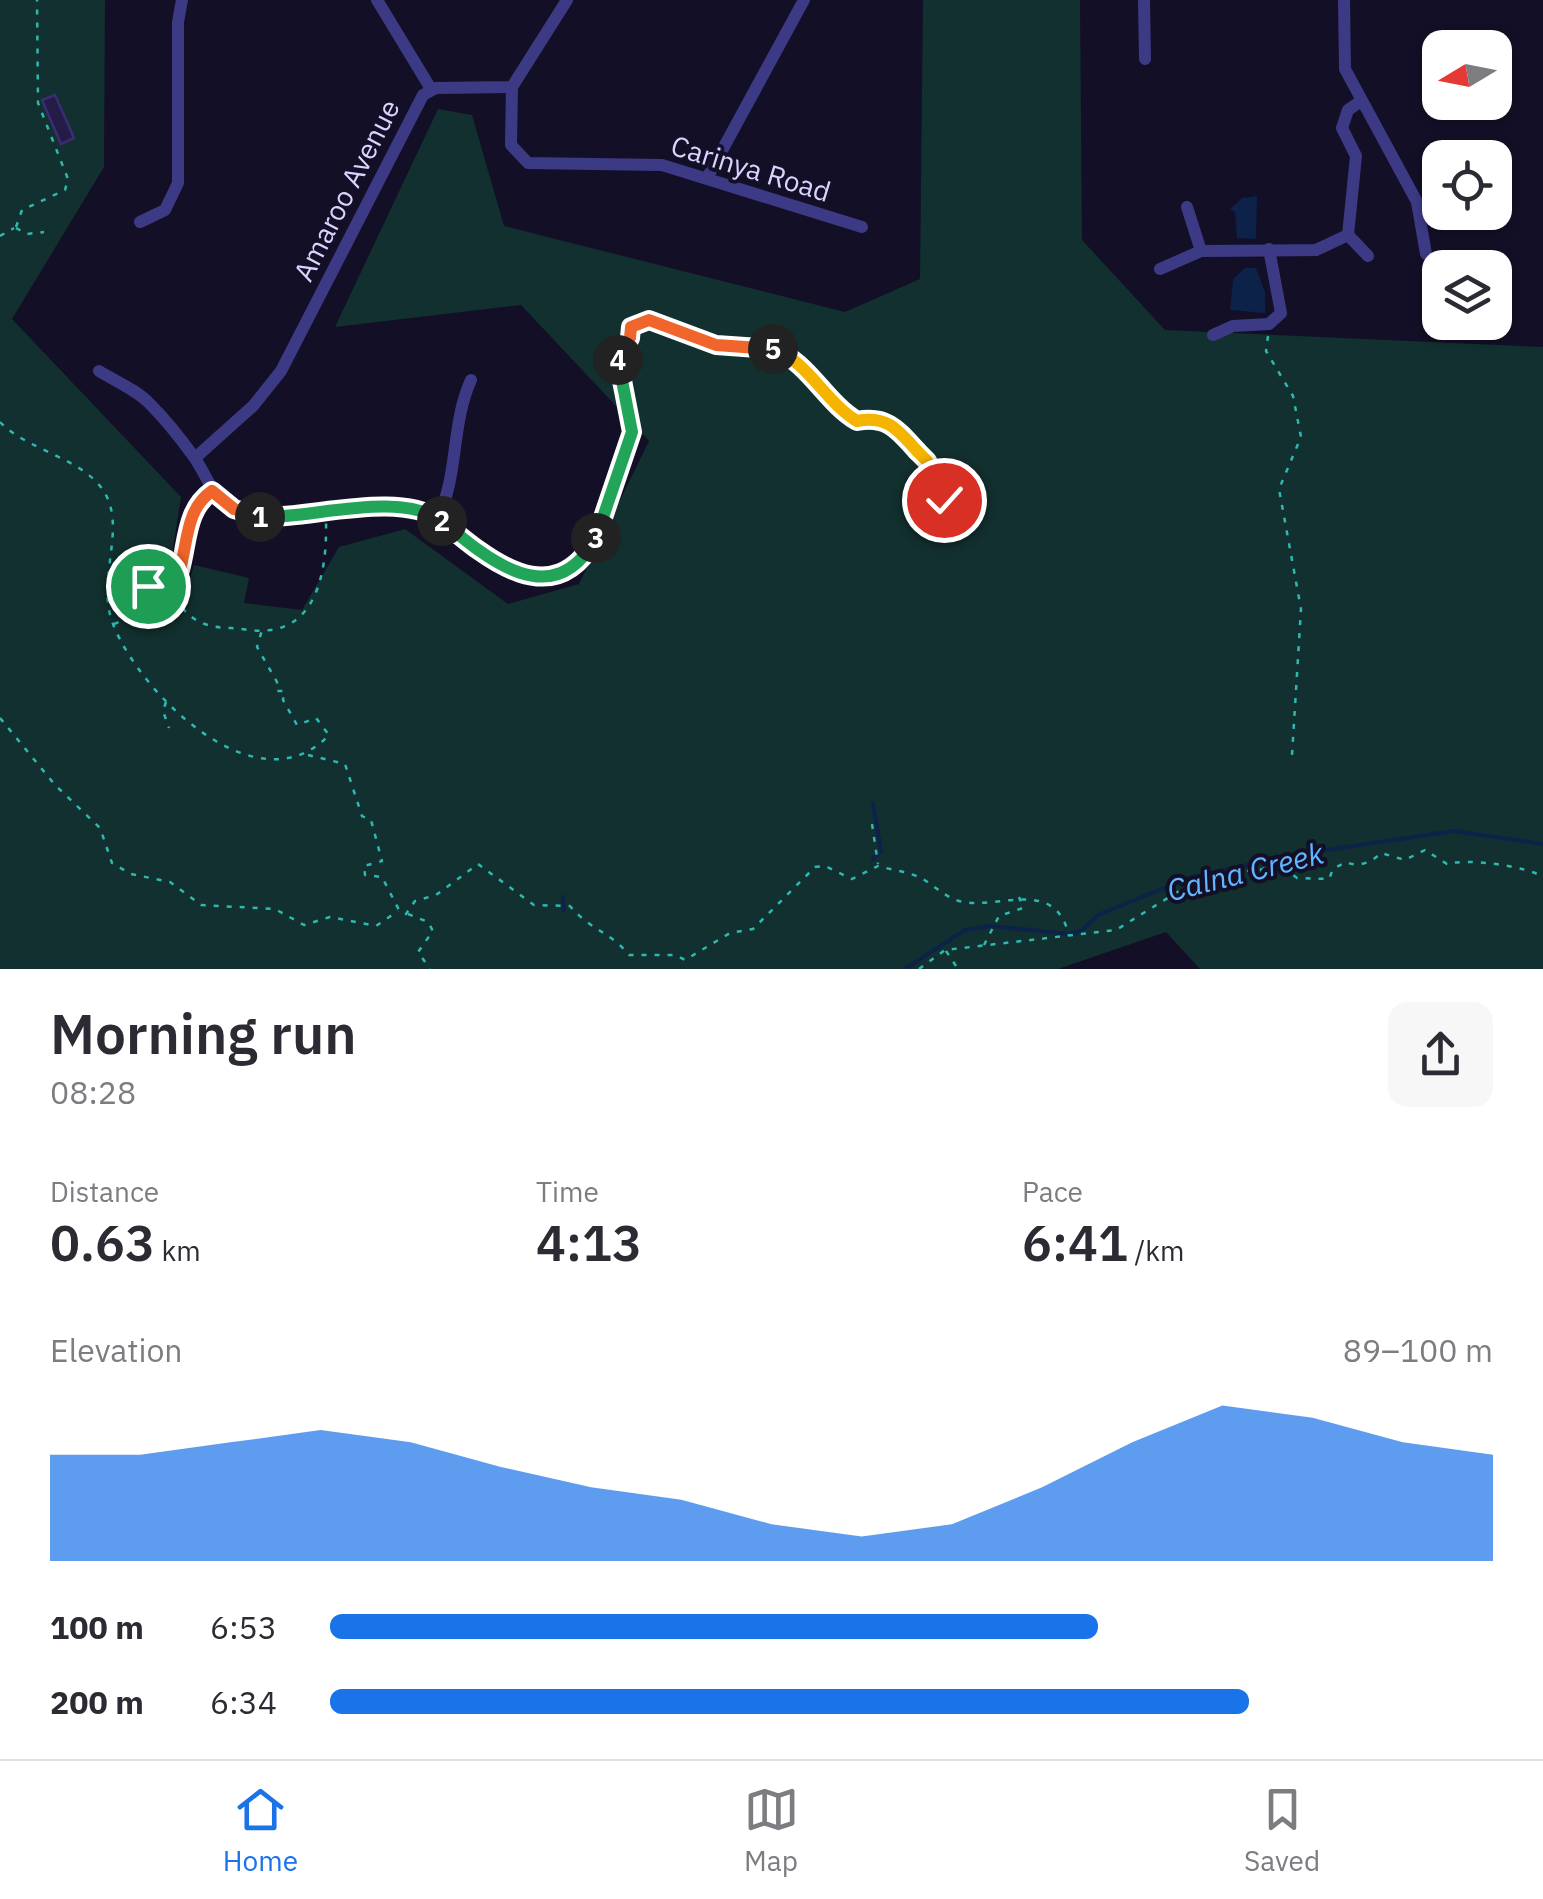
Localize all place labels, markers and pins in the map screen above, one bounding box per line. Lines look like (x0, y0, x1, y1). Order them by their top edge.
pin: 5 (748, 324, 798, 374)
pin: 4 (593, 335, 643, 385)
pin (902, 458, 987, 543)
pin: 1 (235, 492, 285, 542)
pin: 2 (417, 496, 467, 546)
pin: 3 (571, 513, 621, 563)
pin (106, 544, 191, 629)

